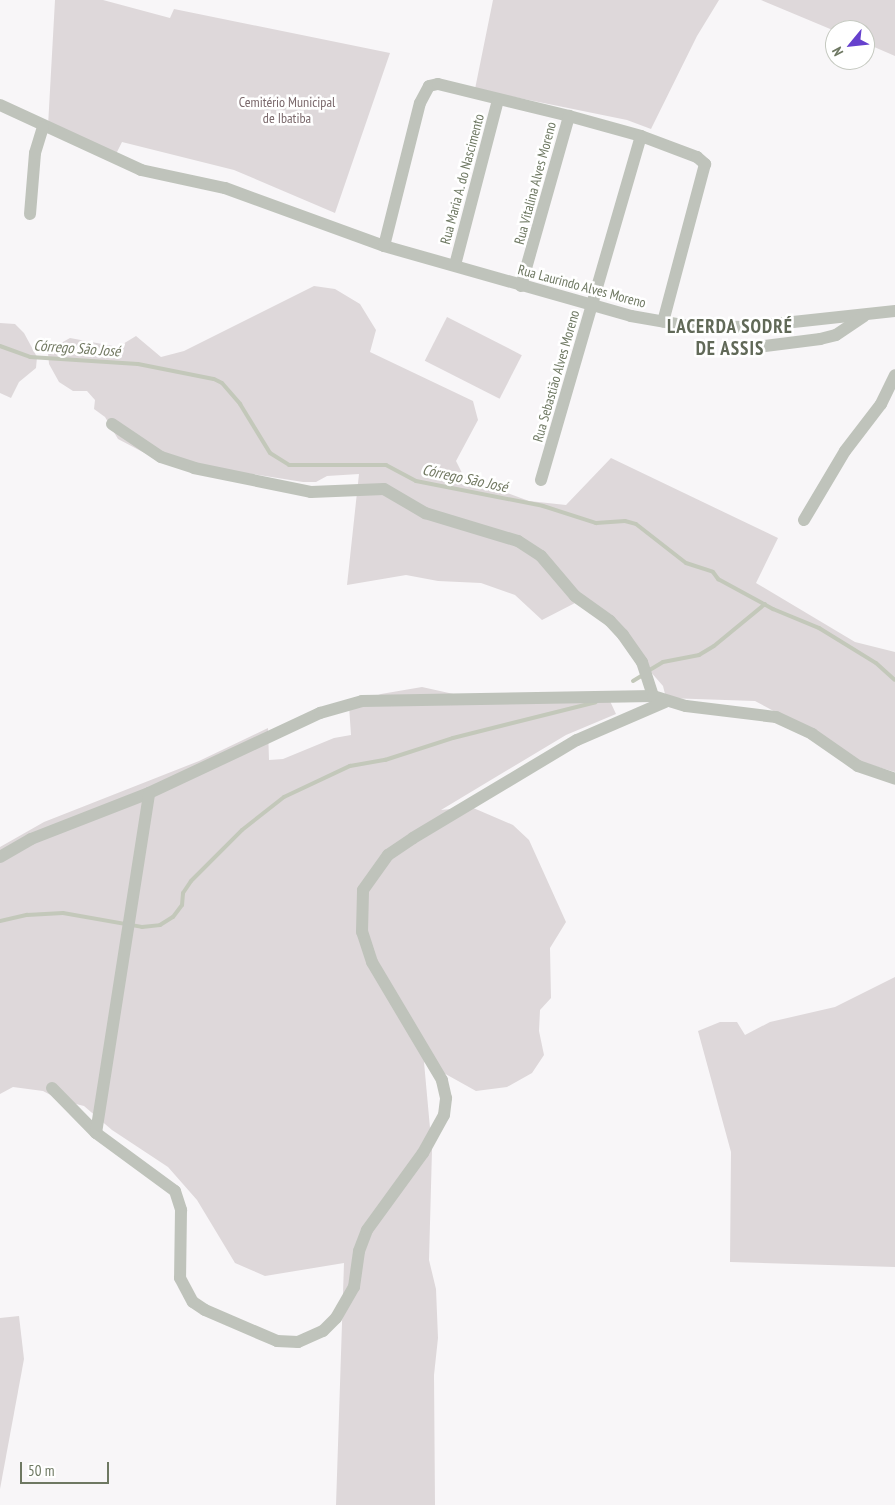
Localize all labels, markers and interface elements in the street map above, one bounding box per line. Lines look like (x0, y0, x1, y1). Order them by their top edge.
north arrow (825, 20, 875, 70)
text: N (828, 44, 847, 59)
park label: Cemitério Municipal de Ibatiba (239, 94, 335, 126)
street label: Rua Maria A. do Nascimento (436, 111, 488, 247)
street label: Rua Vitalina Alves Moreno (510, 120, 560, 246)
street label: Rua Laurindo Alves Moreno (516, 261, 648, 311)
street label: Rua Sebastião Alves Moreno (529, 308, 583, 444)
district label: LACERDA SODRÉ DE ASSIS (665, 316, 795, 360)
water label: Córrego São José (33, 336, 121, 360)
water label: Córrego São José (421, 460, 509, 496)
scale bar (22, 1452, 111, 1484)
text: 50 m (28, 1461, 54, 1480)

